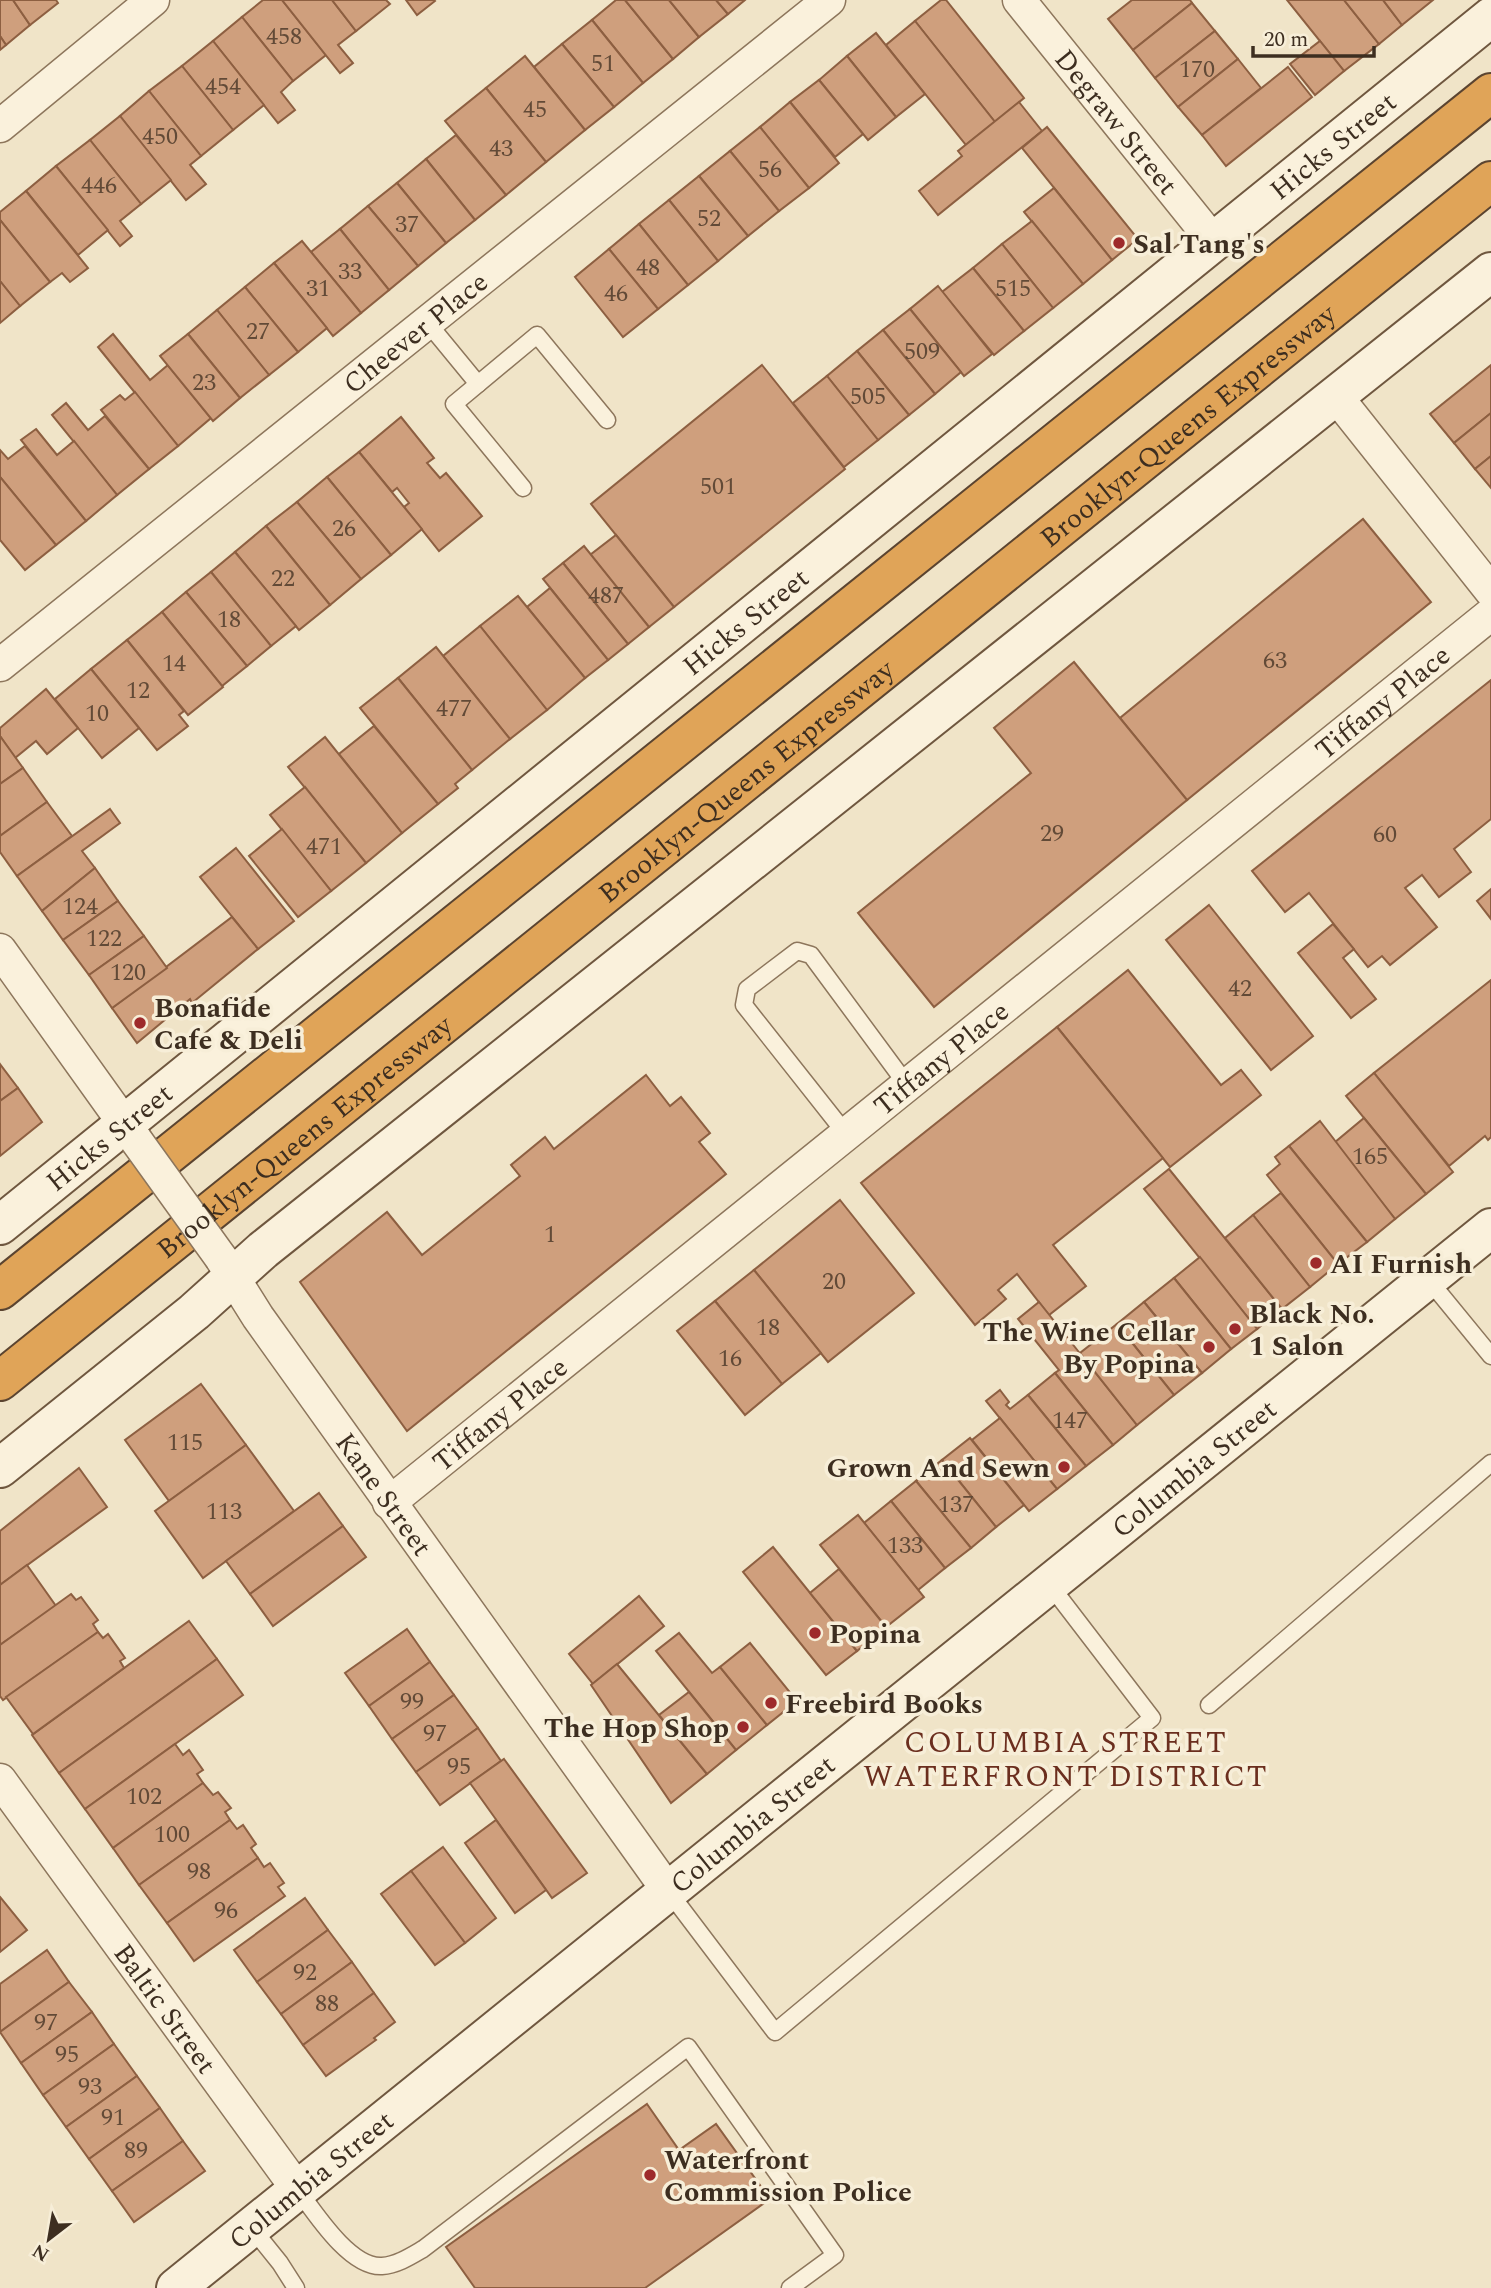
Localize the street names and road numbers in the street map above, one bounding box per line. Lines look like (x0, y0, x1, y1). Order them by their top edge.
street label: Degraw Street (1043, 40, 1188, 205)
street label: Hicks Street (1261, 82, 1406, 211)
street label: Cheever Place (334, 262, 498, 405)
street label: Brooklyn-Queens Expressway (1031, 293, 1347, 559)
street label: Hicks Street (673, 558, 819, 687)
street label: Tiffany Place (1306, 635, 1460, 771)
street label: Brooklyn-Queens Expressway (589, 649, 905, 915)
street label: Tiffany Place (865, 991, 1019, 1127)
street label: Brooklyn-Queens Expressway (147, 1004, 463, 1270)
street label: Hicks Street (37, 1073, 183, 1203)
street label: Tiffany Place (423, 1347, 578, 1483)
street label: Columbia Street (1102, 1389, 1287, 1549)
street label: Kane Street (324, 1424, 442, 1566)
street label: Columbia Street (661, 1745, 845, 1905)
street label: Baltic Street (102, 1935, 227, 2084)
street label: Columbia Street (220, 2100, 404, 2261)

